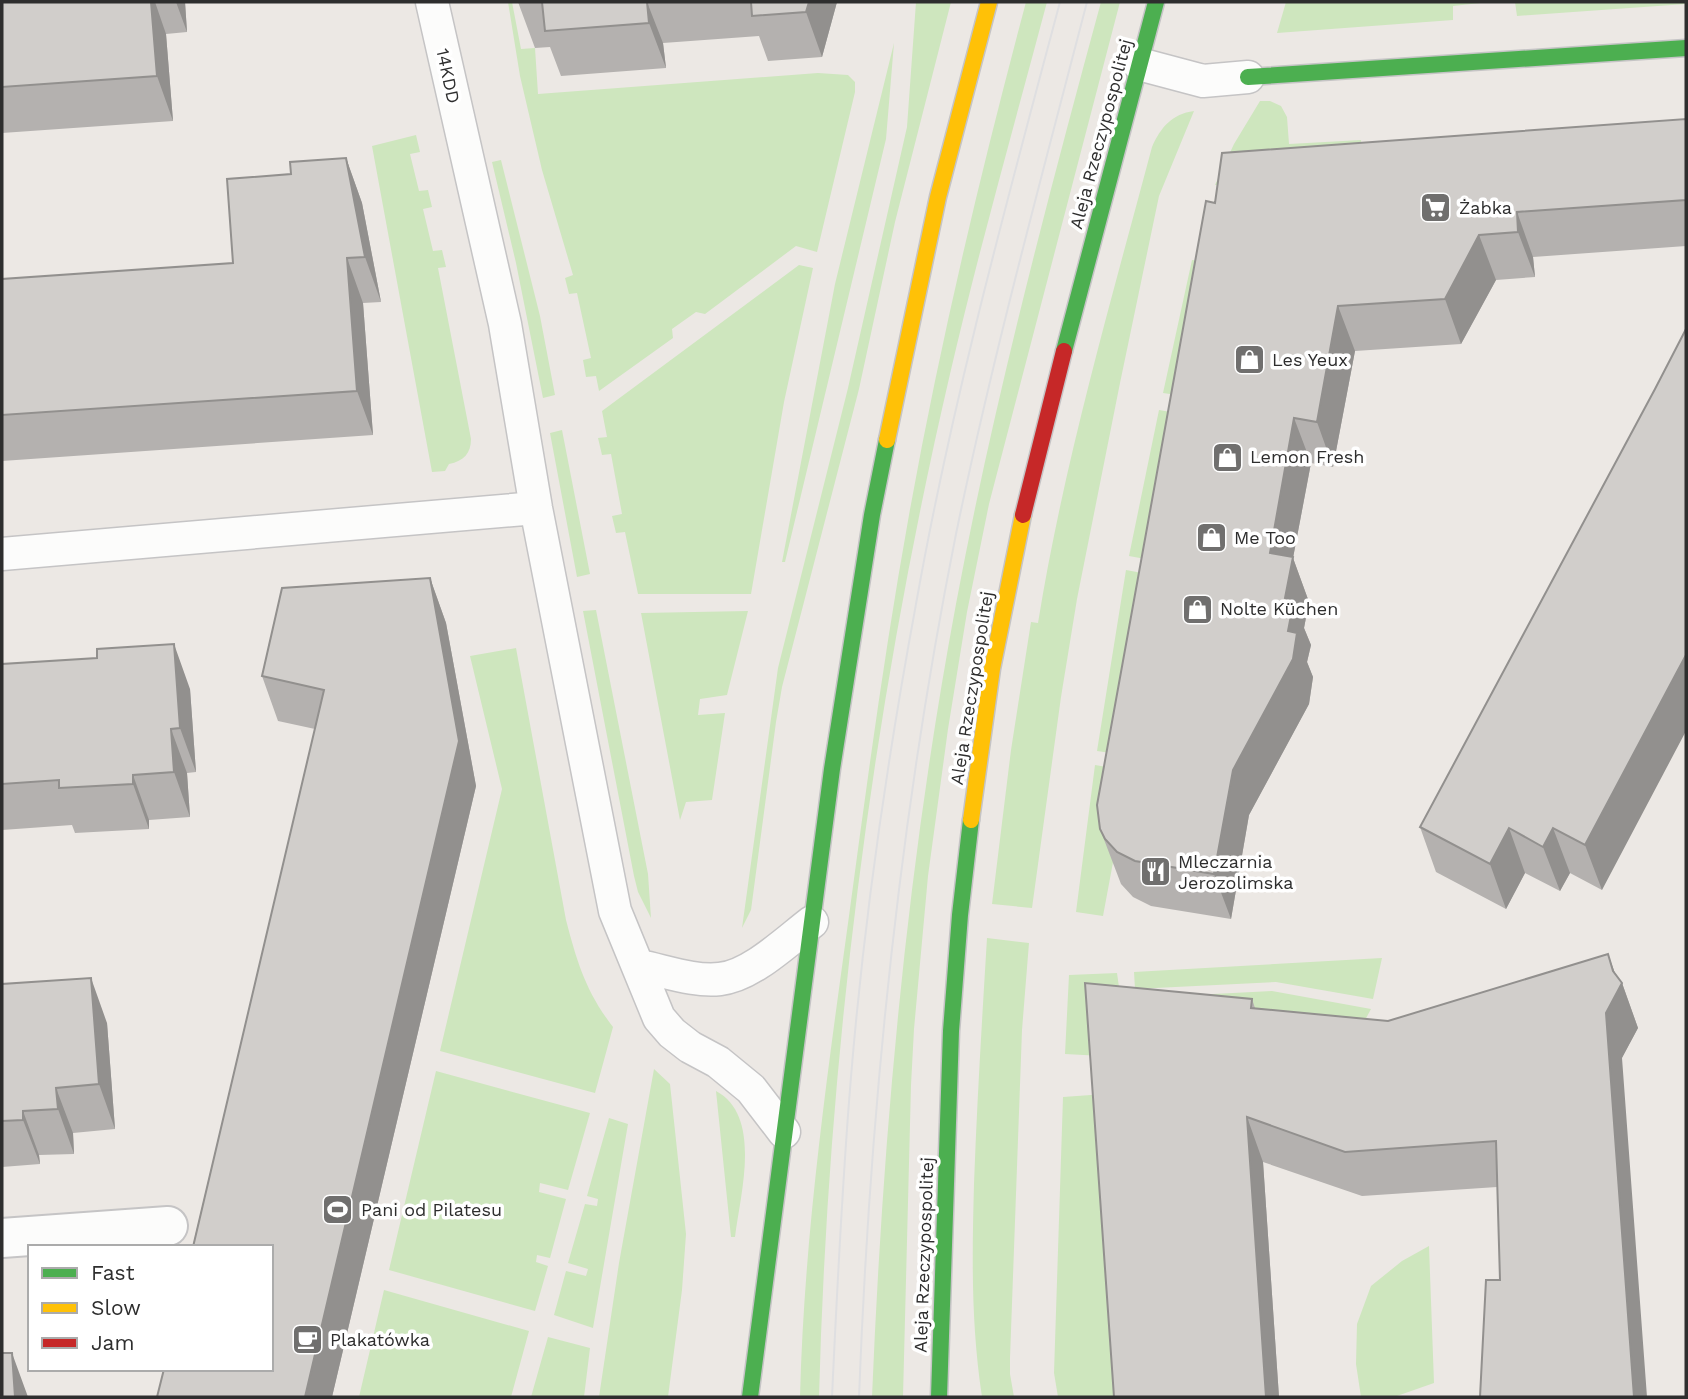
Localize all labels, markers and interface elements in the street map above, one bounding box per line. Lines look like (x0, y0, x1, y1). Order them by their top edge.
street label: Aleja Rzeczypospolitej (1065, 37, 1136, 231)
street label: 14KDD (432, 46, 465, 105)
supermarket icon: Żabka (1419, 191, 1453, 225)
place label: Żabka (1459, 197, 1512, 218)
shop icon: Les Yeux (1232, 343, 1266, 377)
place label: Les Yeux (1272, 349, 1348, 370)
shop icon: Lemon Fresh (1210, 440, 1244, 474)
place label: Lemon Fresh (1250, 446, 1364, 467)
shop icon: Me Too (1194, 521, 1228, 555)
place label: Me Too (1234, 527, 1296, 548)
street label: Aleja Rzeczypospolitej (946, 590, 997, 786)
shop icon: Nolte Küchen (1180, 592, 1214, 626)
place label: Nolte Küchen (1220, 598, 1338, 619)
place label: Mleczarnia Jerozolimska (1178, 851, 1294, 893)
restaurant icon: Mleczarnia Jerozolimska (1138, 855, 1172, 889)
street label: Aleja Rzeczypospolitej (910, 1157, 937, 1353)
sports icon: Pani od Pilatesu (321, 1193, 355, 1227)
place label: Pani od Pilatesu (361, 1199, 502, 1220)
legend (28, 1245, 273, 1371)
text: Fast (91, 1260, 135, 1285)
text: Slow (91, 1295, 141, 1320)
cafe icon: Plakatówka (290, 1323, 324, 1357)
place label: Plakatówka (330, 1329, 430, 1350)
text: Jam (91, 1330, 134, 1355)

